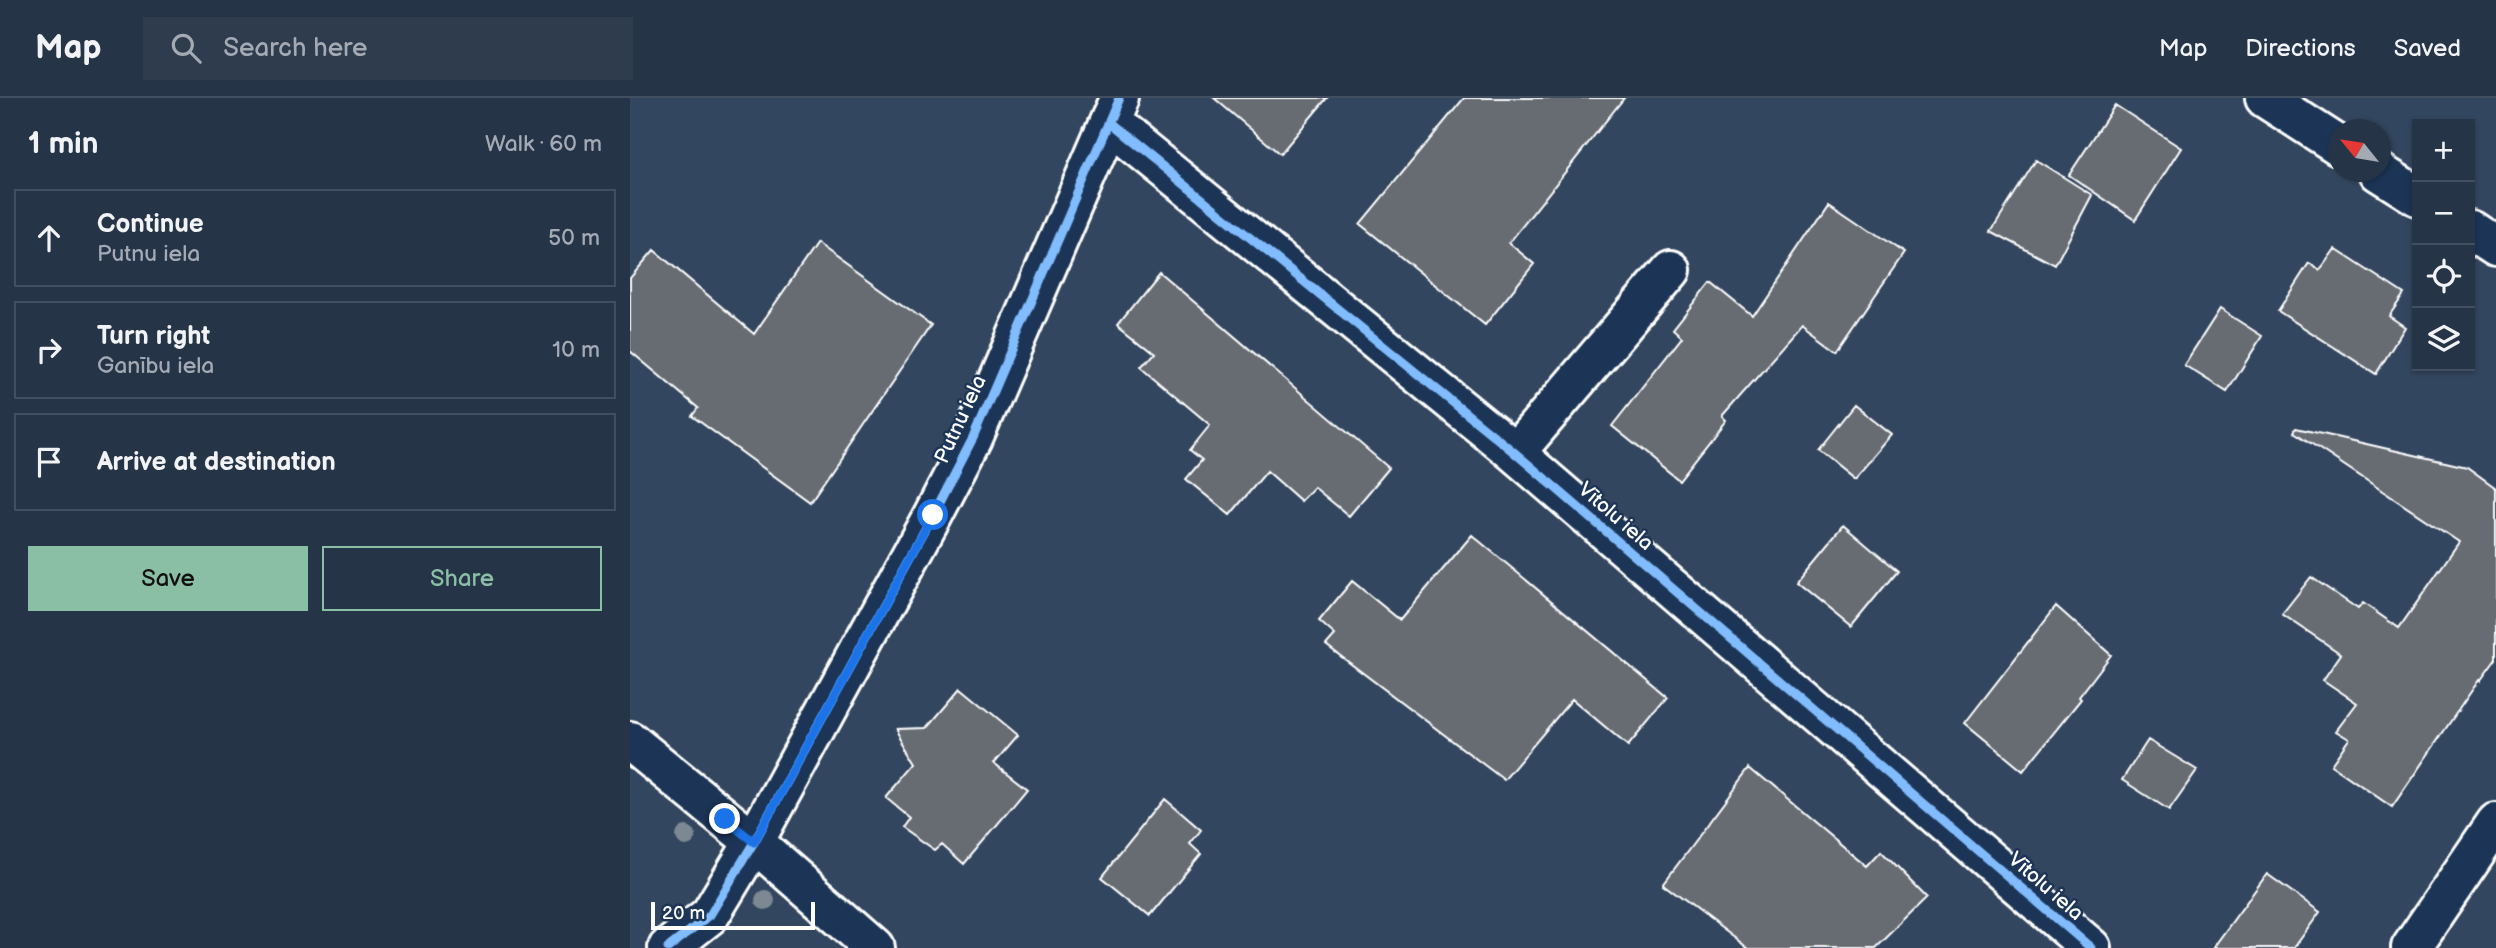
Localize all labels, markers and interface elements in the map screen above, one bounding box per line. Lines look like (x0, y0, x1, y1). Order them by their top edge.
search box (143, 17, 633, 80)
text: Map (35, 28, 101, 68)
icon: search (167, 29, 205, 67)
text: Search here (223, 33, 367, 64)
text: Map (2159, 34, 2207, 63)
text: Directions (2245, 34, 2356, 63)
text: Saved (2394, 34, 2461, 63)
north arrow (2328, 119, 2391, 182)
map controls (2412, 119, 2475, 371)
button: + (2412, 119, 2475, 182)
text: 1 min (28, 126, 98, 162)
text: Walk · 60 m (485, 130, 602, 158)
button: − (2412, 182, 2475, 245)
text: Continue (97, 209, 204, 240)
icon: ahead (30, 219, 68, 257)
text: 50 m (548, 224, 600, 252)
text: Putnu iela (97, 240, 200, 268)
button: locate (2412, 245, 2475, 308)
button: layers (2412, 308, 2475, 371)
text: Turn right (97, 321, 210, 352)
icon: right (30, 331, 68, 369)
text: 10 m (552, 336, 600, 364)
text: Ganību iela (97, 352, 214, 380)
street label: Putnu iela (929, 371, 992, 467)
icon: arrive (30, 443, 68, 481)
text: Arrive at destination (97, 447, 336, 478)
street label: Vītolu iela (1573, 477, 1658, 556)
route start (917, 499, 948, 530)
button: Save (28, 546, 308, 611)
button: Share (322, 546, 602, 611)
route end (709, 803, 740, 834)
street label: Vītolu iela (2003, 847, 2088, 926)
scale bar (651, 899, 816, 931)
text: 20 m (662, 902, 705, 925)

